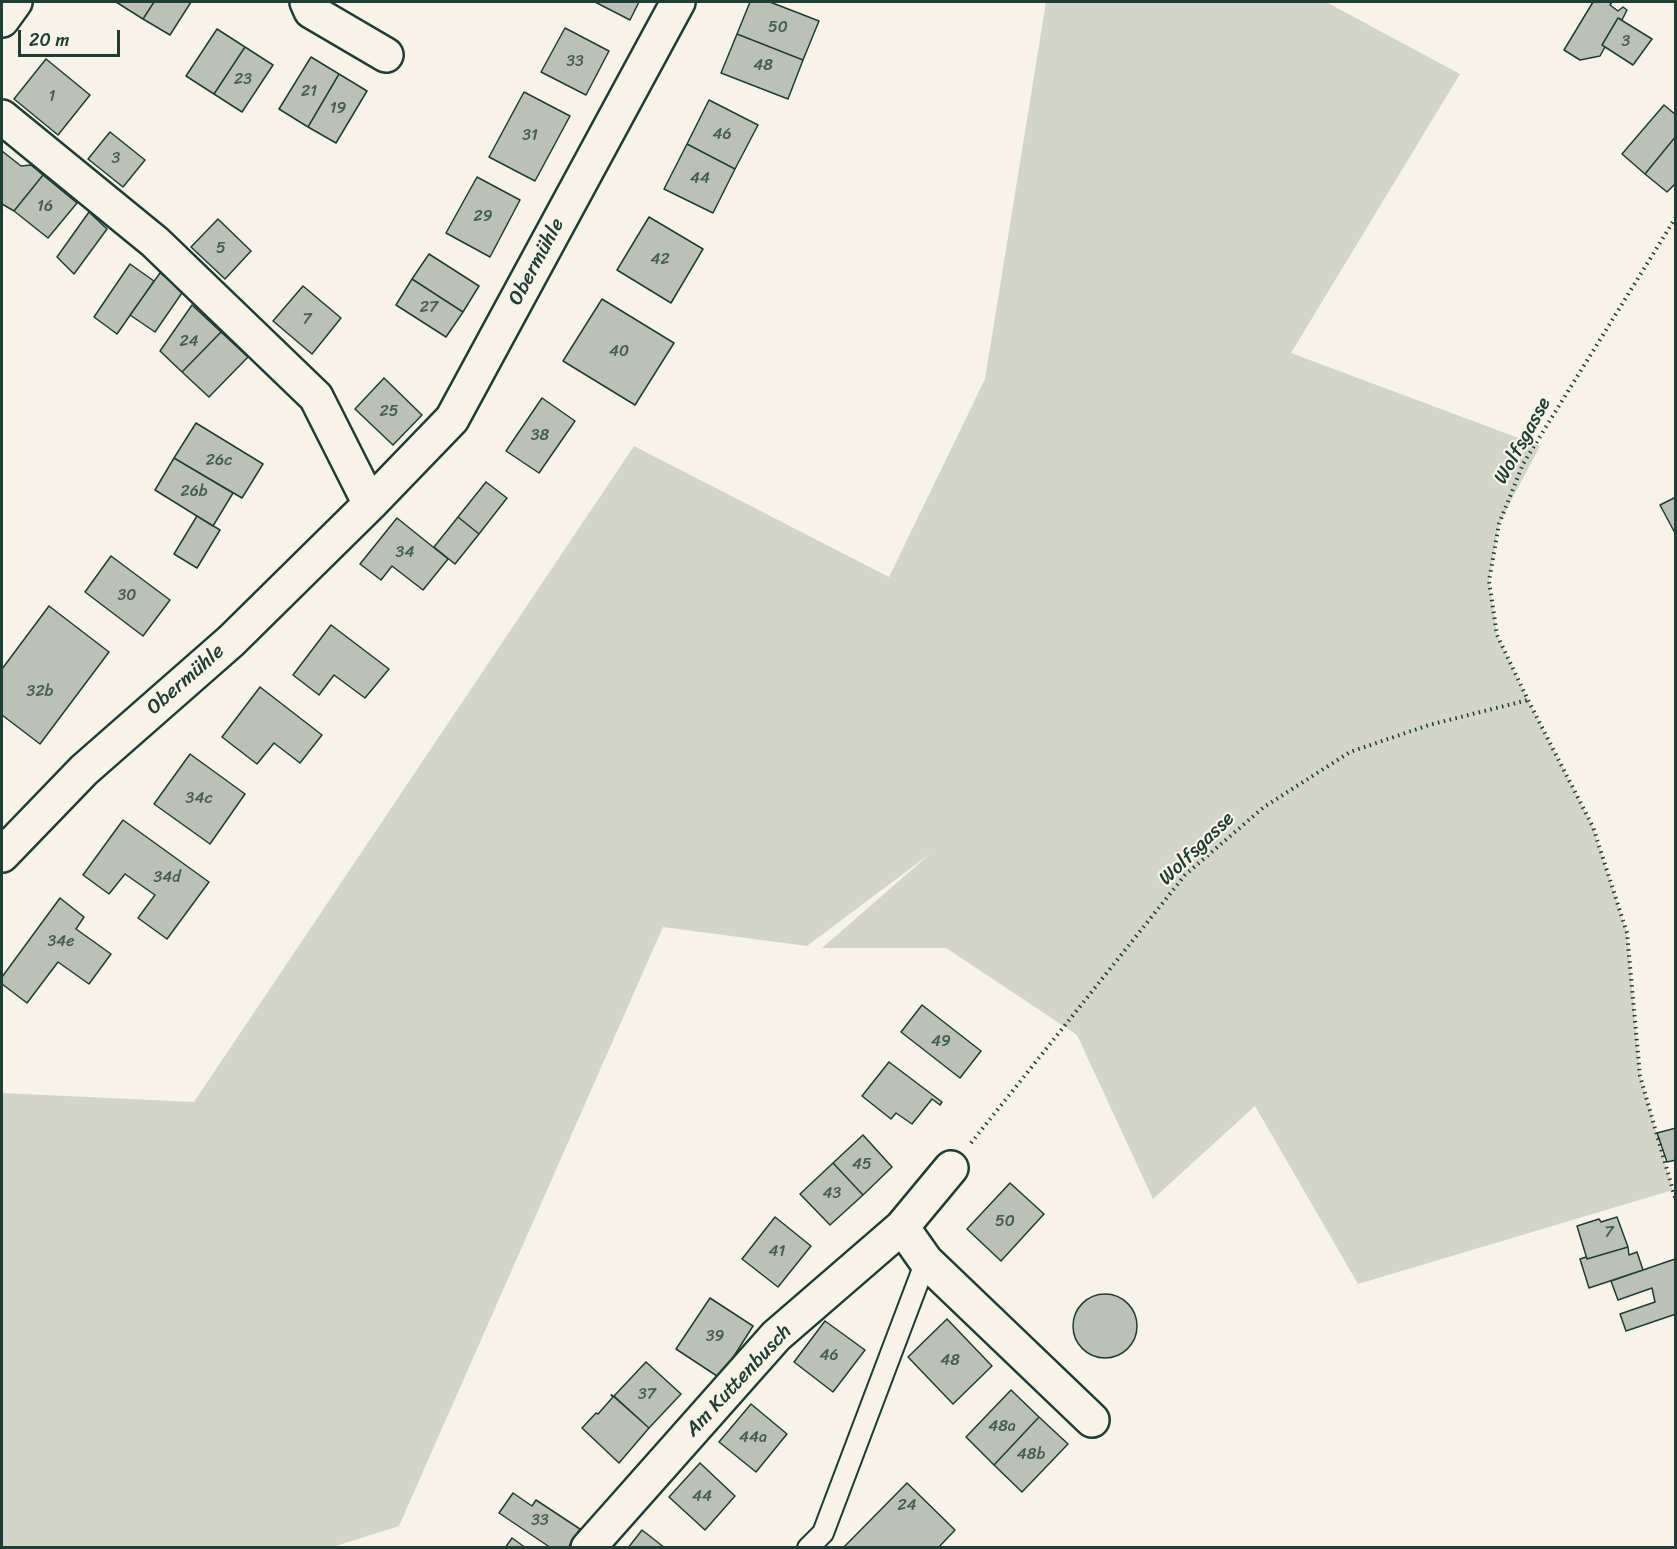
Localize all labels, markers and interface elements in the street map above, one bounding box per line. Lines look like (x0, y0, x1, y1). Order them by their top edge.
scale bar (21, 18, 123, 56)
house number: 50 (768, 18, 788, 38)
text: 20 m (29, 24, 69, 56)
house number: 3 (1622, 32, 1630, 52)
house number: 33 (566, 52, 584, 72)
house number: 48 (753, 56, 773, 76)
house number: 23 (234, 70, 252, 90)
house number: 21 (301, 82, 317, 102)
house number: 1 (49, 87, 55, 107)
house number: 19 (330, 99, 346, 119)
house number: 46 (712, 125, 732, 145)
house number: 31 (522, 126, 538, 146)
house number: 3 (112, 149, 120, 169)
house number: 44 (690, 169, 710, 189)
house number: 16 (37, 197, 53, 217)
house number: 29 (473, 207, 493, 227)
street label: Obermühle (504, 214, 570, 310)
house number: 5 (216, 239, 226, 259)
house number: 42 (650, 250, 670, 270)
house number: 27 (420, 298, 438, 318)
house number: 7 (302, 310, 312, 330)
house number: 24 (179, 332, 199, 352)
house number: 40 (609, 342, 629, 362)
street label: Wolfsgasse (1489, 393, 1557, 489)
house number: 25 (379, 402, 399, 422)
house number: 38 (531, 426, 549, 446)
house number: 26c (206, 451, 232, 471)
house number: 26b (180, 482, 208, 502)
house number: 34 (396, 543, 414, 563)
house number: 30 (118, 586, 136, 606)
street label: Obermühle (142, 640, 230, 720)
house number: 32b (27, 682, 53, 702)
house number: 34c (186, 789, 212, 809)
street label: Wolfsgasse (1154, 807, 1240, 891)
house number: 34d (153, 868, 181, 888)
house number: 34e (47, 932, 75, 952)
house number: 49 (931, 1032, 951, 1052)
house number: 45 (852, 1155, 872, 1175)
house number: 43 (823, 1184, 841, 1204)
house number: 50 (995, 1212, 1015, 1232)
house number: 7 (1604, 1223, 1614, 1243)
house number: 41 (769, 1242, 785, 1262)
street label: Am Kuttenbusch (681, 1320, 797, 1442)
house number: 39 (706, 1327, 724, 1347)
house number: 46 (819, 1346, 839, 1366)
house number: 48 (940, 1351, 960, 1371)
house number: 37 (638, 1385, 656, 1405)
house number: 48a (988, 1417, 1016, 1437)
house number: 44a (739, 1428, 767, 1448)
house number: 48b (1017, 1445, 1045, 1465)
house number: 44 (692, 1487, 712, 1507)
house number: 24 (897, 1496, 917, 1516)
house number: 33 (531, 1511, 549, 1531)

